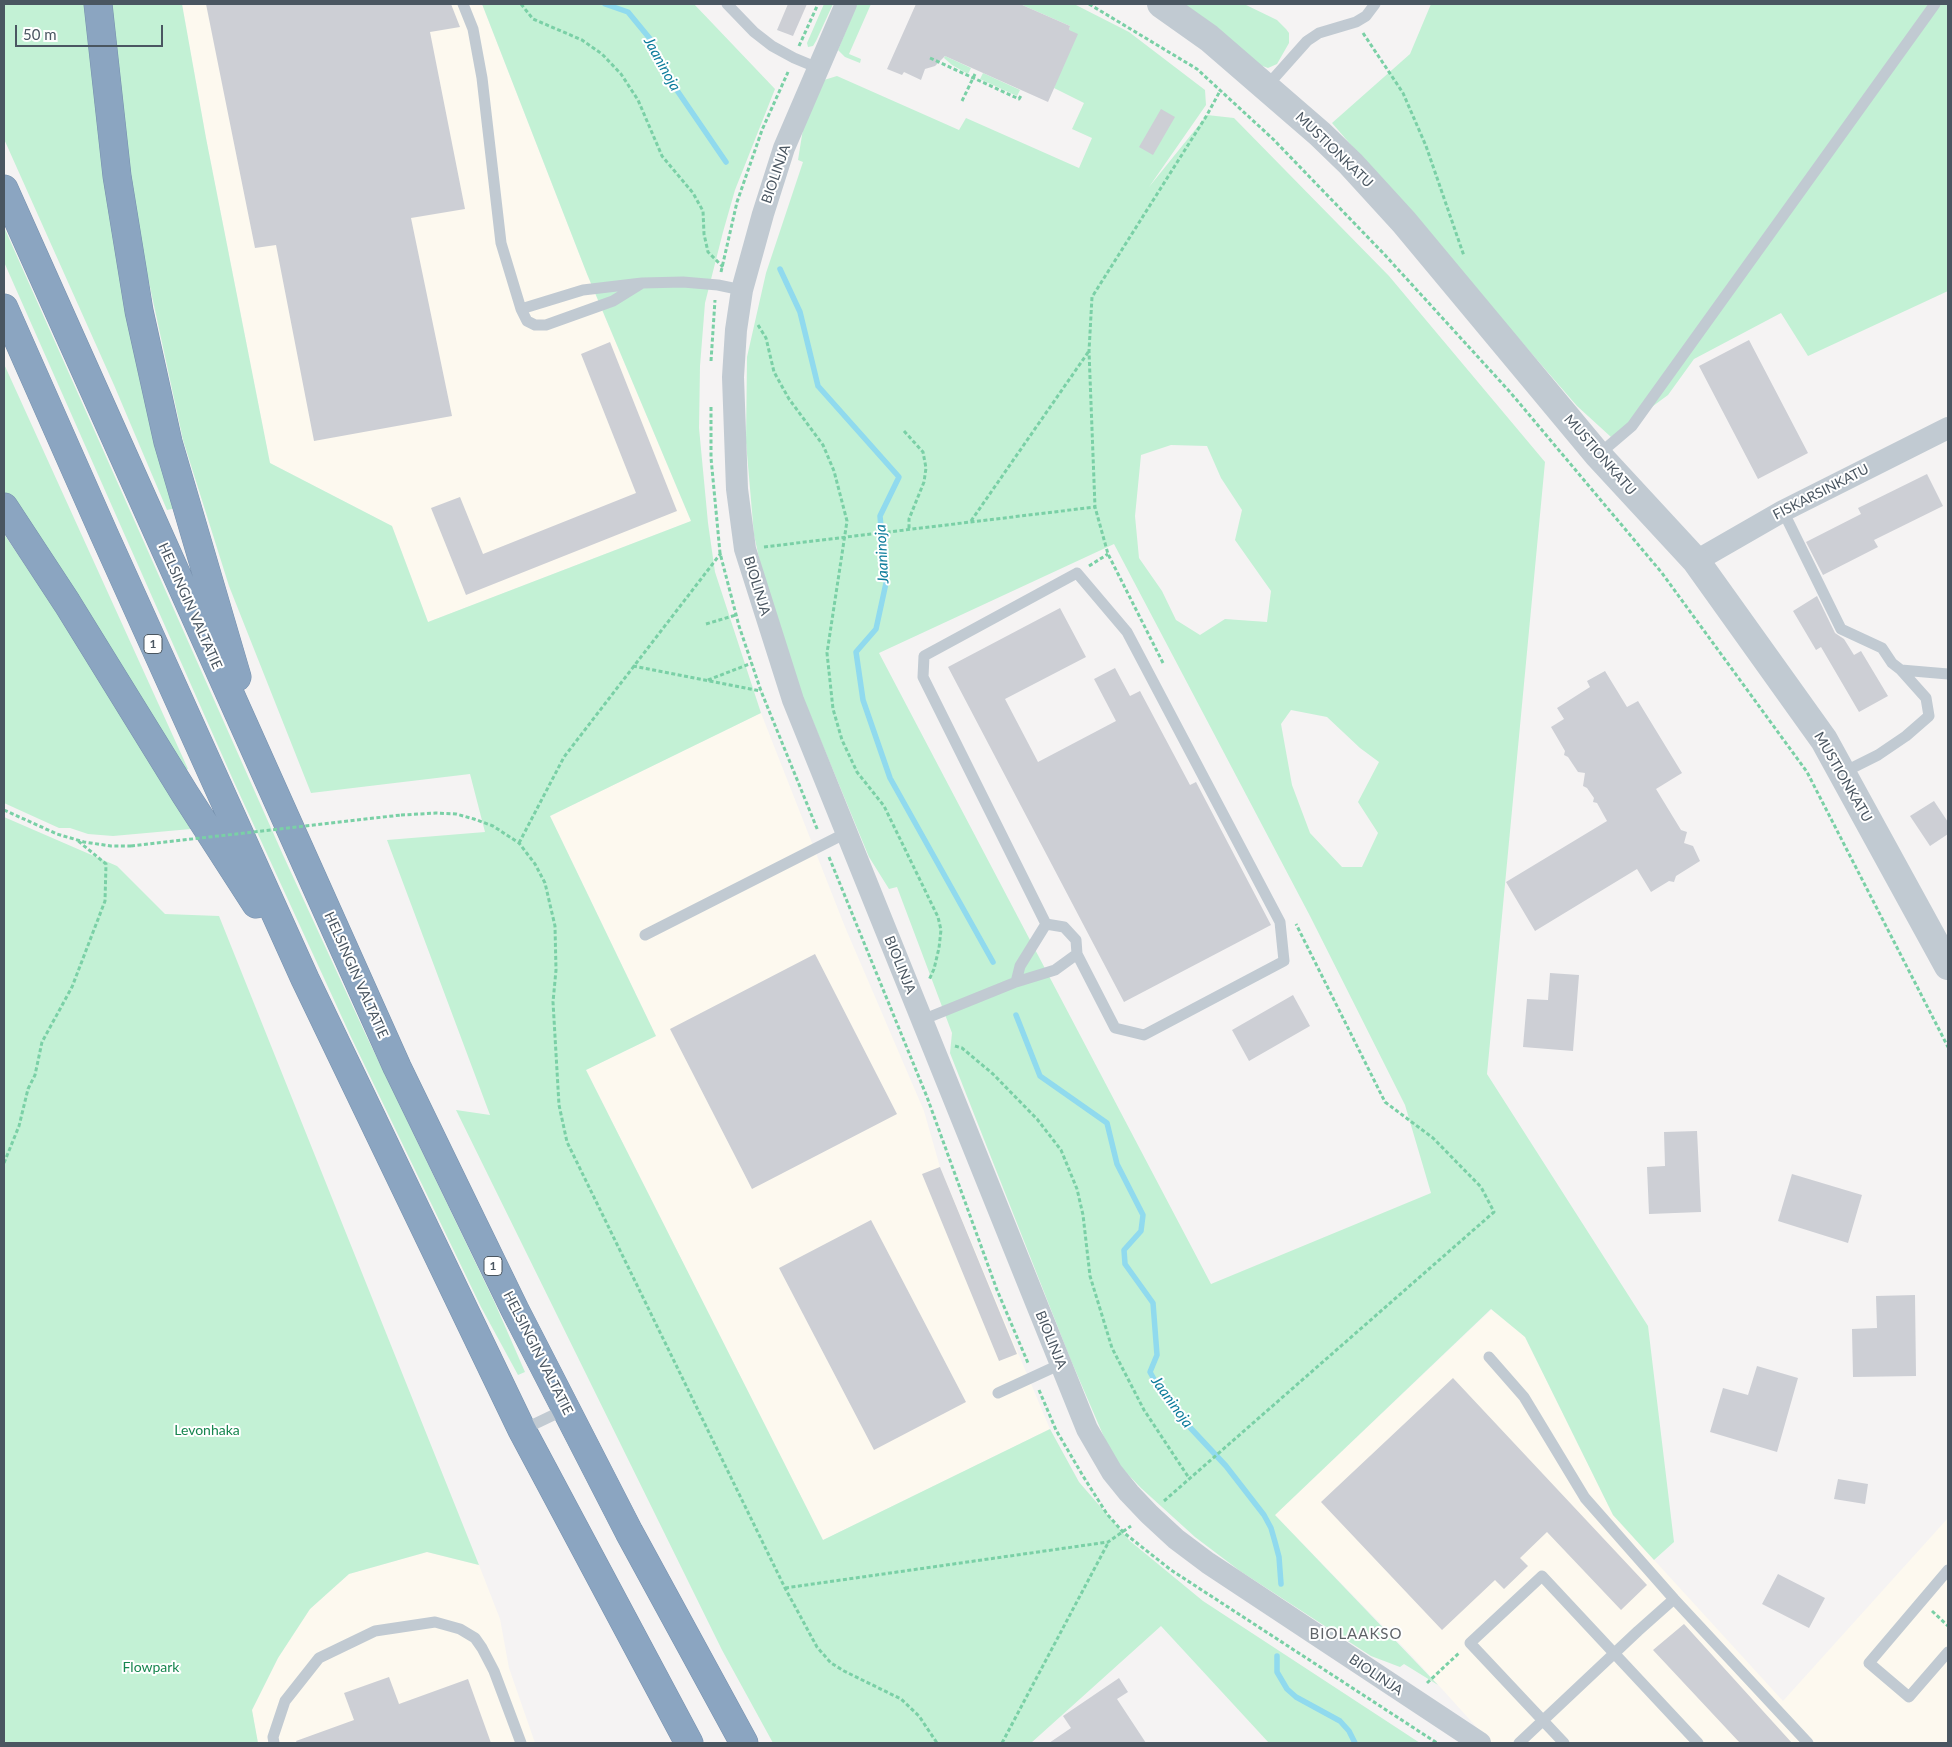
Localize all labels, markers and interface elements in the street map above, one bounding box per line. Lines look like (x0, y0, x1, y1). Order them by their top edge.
scale bar (18, 15, 165, 47)
text: 50 m (23, 25, 57, 43)
water label: Jaaninoja (640, 34, 684, 94)
street label: MUSTIONKATU (1292, 109, 1376, 191)
street label: BIOLINJA (758, 142, 794, 206)
street label: MUSTIONKATU (1560, 411, 1640, 499)
street label: FISKARSINKATU (1770, 461, 1872, 523)
water label: Jaaninoja (871, 524, 893, 584)
street label: HELSINGIN VALTATIE (155, 540, 225, 672)
street label: BIOLINJA (740, 554, 774, 618)
road number: 1 (144, 634, 162, 654)
street label: MUSTIONKATU (1810, 729, 1876, 825)
street label: HELSINGIN VALTATIE (321, 909, 391, 1041)
street label: BIOLINJA (881, 933, 919, 997)
road number: 1 (484, 1256, 502, 1276)
street label: HELSINGIN VALTATIE (499, 1288, 577, 1418)
street label: BIOLINJA (1032, 1308, 1070, 1372)
water label: Jaaninoja (1147, 1373, 1197, 1431)
park label: Levonhaka (174, 1422, 240, 1438)
district label: BIOLAAKSO (1308, 1625, 1404, 1643)
street label: BIOLINJA (1346, 1651, 1406, 1699)
park label: Flowpark (123, 1659, 179, 1675)

